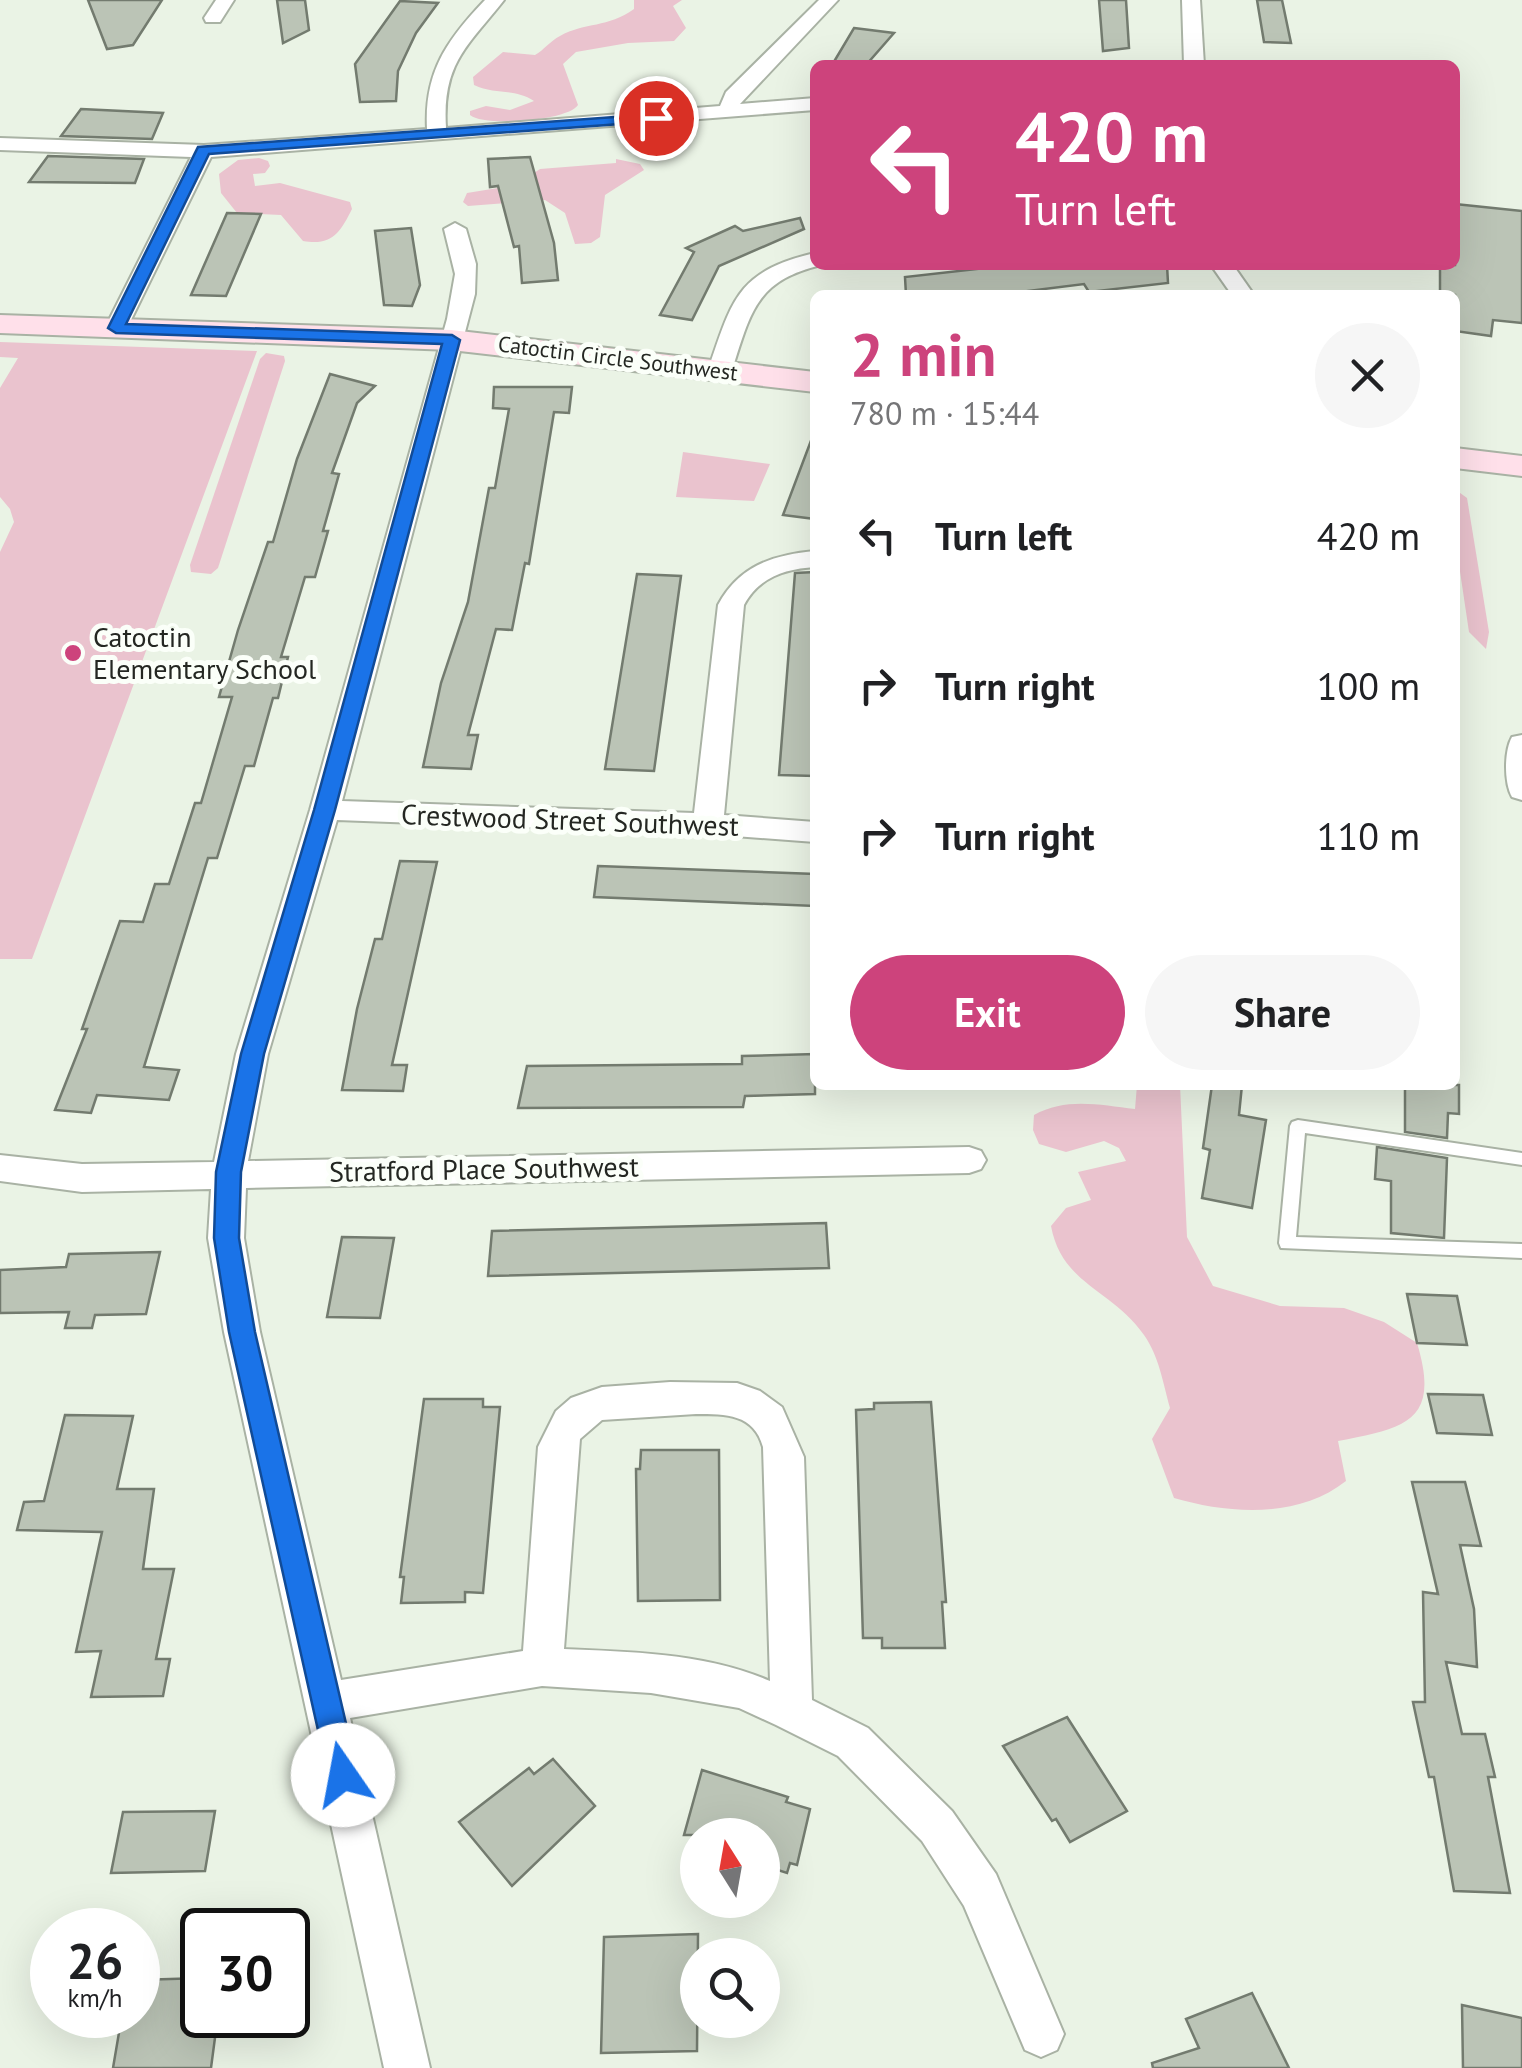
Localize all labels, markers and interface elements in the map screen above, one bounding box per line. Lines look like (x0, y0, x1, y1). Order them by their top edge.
pin (614, 76, 699, 161)
icon: arrive (629, 91, 684, 146)
text: 420 m (1015, 91, 1208, 181)
icon: left (850, 100, 980, 230)
text: Turn left (1015, 179, 1176, 237)
text: 2 min (850, 315, 996, 393)
button: close (1315, 323, 1420, 428)
street label: Catoctin Circle Southwest (497, 329, 740, 387)
text: 780 m · 15:44 (850, 392, 1039, 434)
icon: left (850, 508, 905, 563)
text: Turn left (935, 511, 1072, 560)
text: 420 m (1317, 511, 1420, 560)
place label: Catoctin Elementary School (93, 618, 316, 687)
marker: Catoctin Elementary School (62, 642, 84, 664)
icon: right (850, 658, 905, 713)
text: Turn right (935, 661, 1095, 710)
text: 100 m (1317, 661, 1420, 710)
street label: Crestwood Street Southwest (401, 795, 740, 844)
icon: right (850, 808, 905, 863)
text: Turn right (935, 811, 1095, 860)
text: 110 m (1317, 811, 1420, 860)
button: Exit (850, 955, 1125, 1070)
button: Share (1145, 955, 1420, 1070)
street label: Stratford Place Southwest (329, 1147, 640, 1190)
position arrow (291, 1723, 395, 1827)
north arrow (680, 1818, 780, 1918)
map controls (680, 1818, 780, 2038)
speed limit sign: 30 (180, 1908, 310, 2038)
text: 26 (67, 1928, 123, 1993)
button: search (680, 1938, 780, 2038)
text: km/h (68, 1982, 122, 2014)

